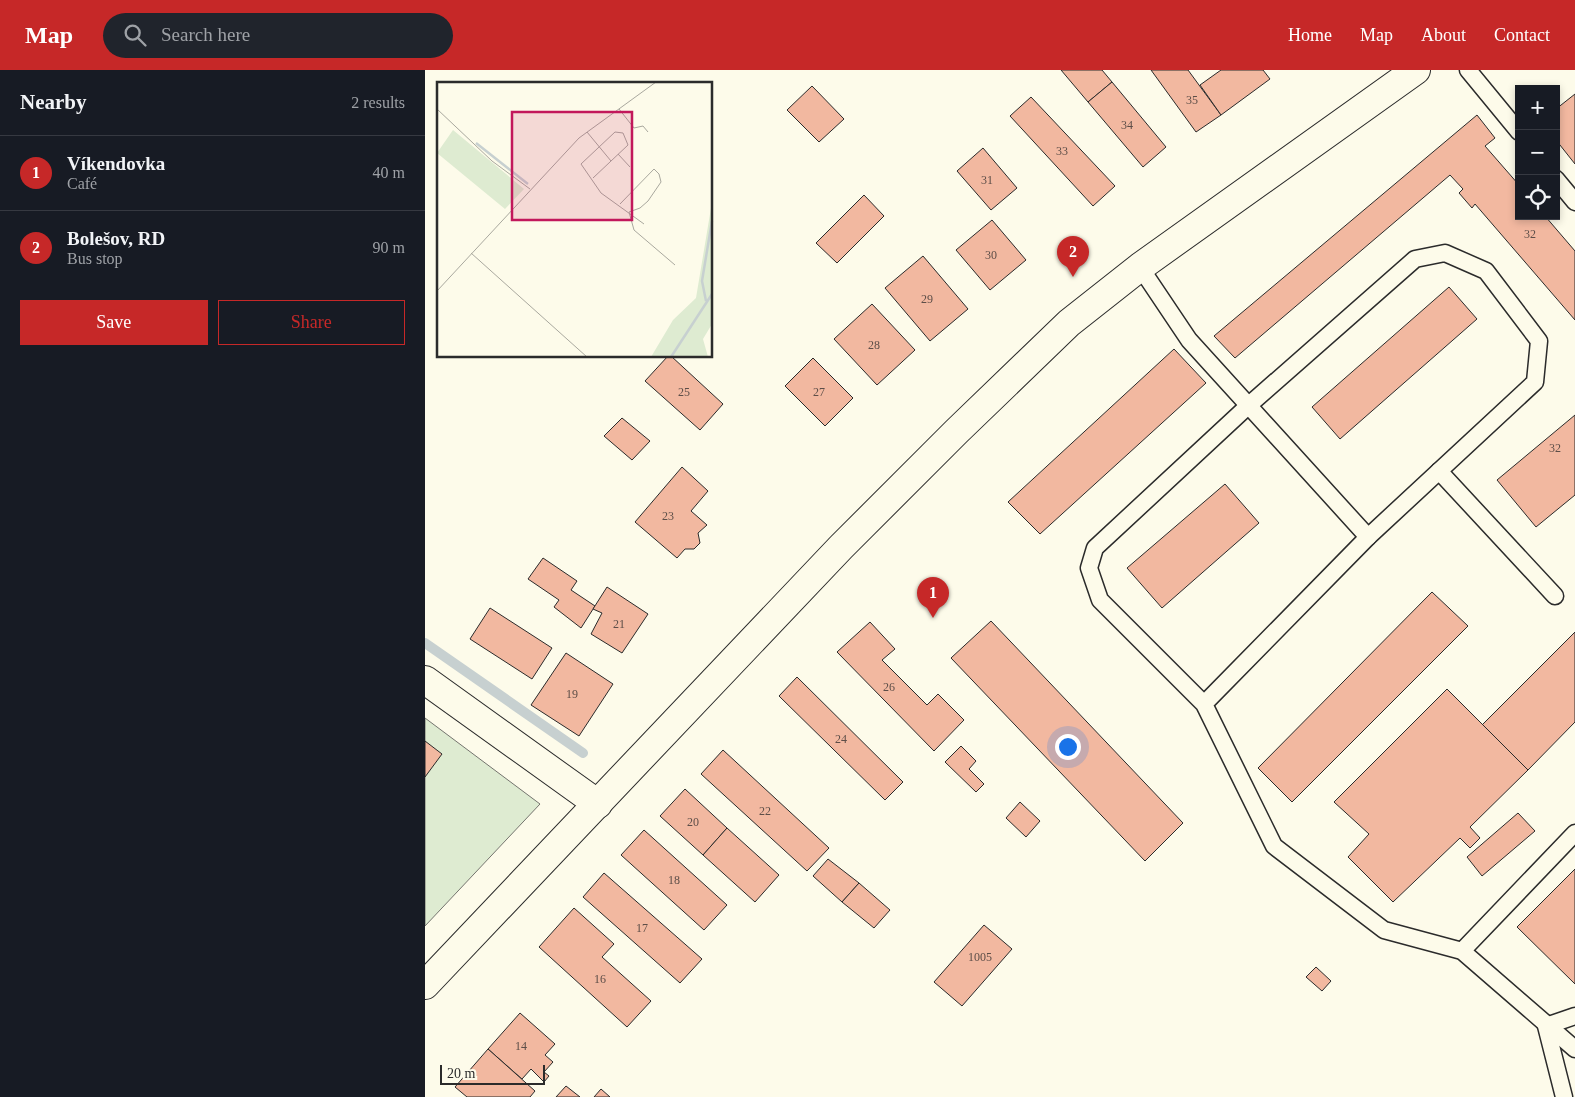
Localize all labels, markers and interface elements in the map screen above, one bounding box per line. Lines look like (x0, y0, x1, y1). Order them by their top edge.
search box (103, 13, 453, 58)
icon: search (121, 21, 149, 49)
text: Map (25, 22, 73, 48)
text: Search here (161, 24, 250, 45)
text: Home (1288, 25, 1332, 45)
text: Map (1360, 25, 1393, 45)
text: About (1421, 25, 1466, 45)
text: Contact (1494, 25, 1550, 45)
inset map (437, 82, 713, 358)
map controls (1515, 85, 1560, 220)
button: + (1515, 85, 1560, 130)
text: Nearby (20, 90, 87, 114)
house number: 35 (1186, 93, 1198, 107)
text: 2 results (351, 94, 405, 111)
house number: 34 (1121, 118, 1133, 132)
button: − (1515, 130, 1560, 175)
house number: 33 (1056, 144, 1068, 158)
text: Víkendovka (67, 153, 165, 174)
text: 1 (32, 164, 40, 181)
text: 40 m (373, 164, 405, 181)
house number: 31 (981, 173, 993, 187)
text: Café (67, 175, 97, 192)
button: locate (1515, 175, 1560, 220)
house number: 32 (1524, 227, 1536, 241)
text: Bolešov, RD (67, 228, 165, 249)
pin: 2 (1057, 236, 1089, 277)
text: 2 (32, 239, 40, 256)
text: 90 m (373, 239, 405, 256)
house number: 30 (985, 248, 997, 262)
text: Bus stop (67, 250, 123, 267)
house number: 29 (921, 292, 933, 306)
button: Save (20, 300, 208, 345)
button: Share (218, 300, 405, 345)
house number: 28 (868, 338, 880, 352)
house number: 25 (678, 385, 690, 399)
house number: 27 (813, 385, 825, 399)
house number: 32 (1549, 441, 1561, 455)
house number: 23 (662, 509, 674, 523)
pin: 1 (917, 577, 949, 618)
house number: 21 (613, 617, 625, 631)
house number: 26 (883, 680, 895, 694)
house number: 19 (566, 687, 578, 701)
house number: 24 (835, 732, 847, 746)
your location (1055, 734, 1081, 760)
house number: 22 (759, 804, 771, 818)
house number: 20 (687, 815, 699, 829)
house number: 18 (668, 873, 680, 887)
house number: 17 (636, 921, 648, 935)
house number: 1005 (968, 950, 992, 964)
house number: 16 (594, 972, 606, 986)
house number: 14 (515, 1039, 527, 1053)
scale bar (440, 1062, 545, 1085)
text: 20 m (447, 1066, 475, 1081)

